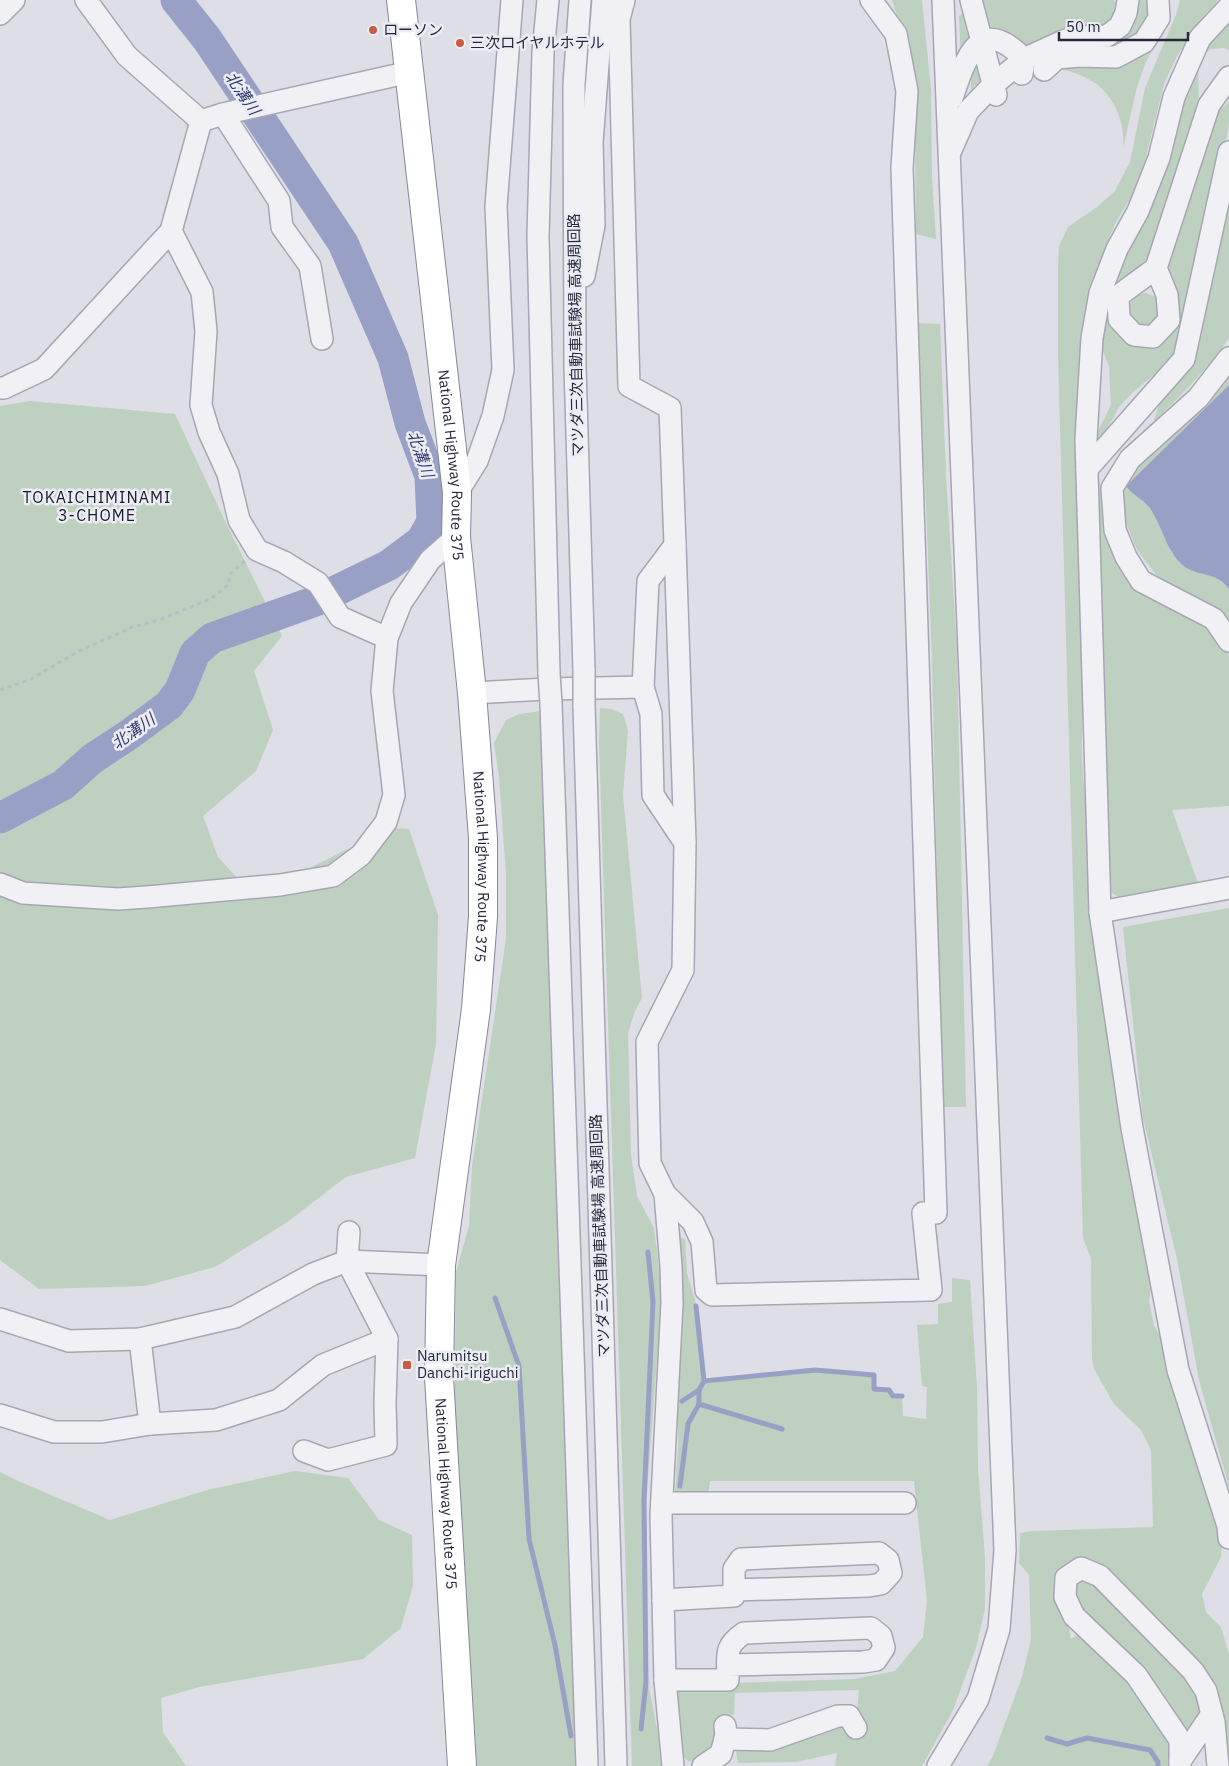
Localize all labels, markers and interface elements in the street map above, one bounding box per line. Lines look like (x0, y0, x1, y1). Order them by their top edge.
scale bar (1059, 10, 1188, 42)
text: 50 m (1066, 17, 1101, 36)
place label: ローソン (383, 20, 443, 39)
marker: ローソン (367, 24, 379, 36)
place label: 三次ロイヤルホテル (470, 33, 605, 52)
marker: 三次ロイヤルホテル (454, 37, 466, 49)
water label: 北溝川 (221, 68, 266, 120)
street label: マツダ三次自動車試験場 高速周回路 (564, 213, 587, 457)
street label: National Highway Route 375 (434, 369, 468, 561)
water label: 北溝川 (404, 428, 439, 482)
district label: TOKAICHIMINAMI 3-CHOME (23, 487, 171, 525)
water label: 北溝川 (108, 708, 160, 753)
street label: National Highway Route 375 (469, 770, 493, 963)
street label: マツダ三次自動車試験場 高速周回路 (586, 1114, 613, 1358)
place label: Narumitsu Danchi-iriguchi (417, 1346, 519, 1382)
marker: Narumitsu Danchi-iriguchi (401, 1359, 413, 1371)
street label: National Highway Route 375 (431, 1397, 462, 1590)

